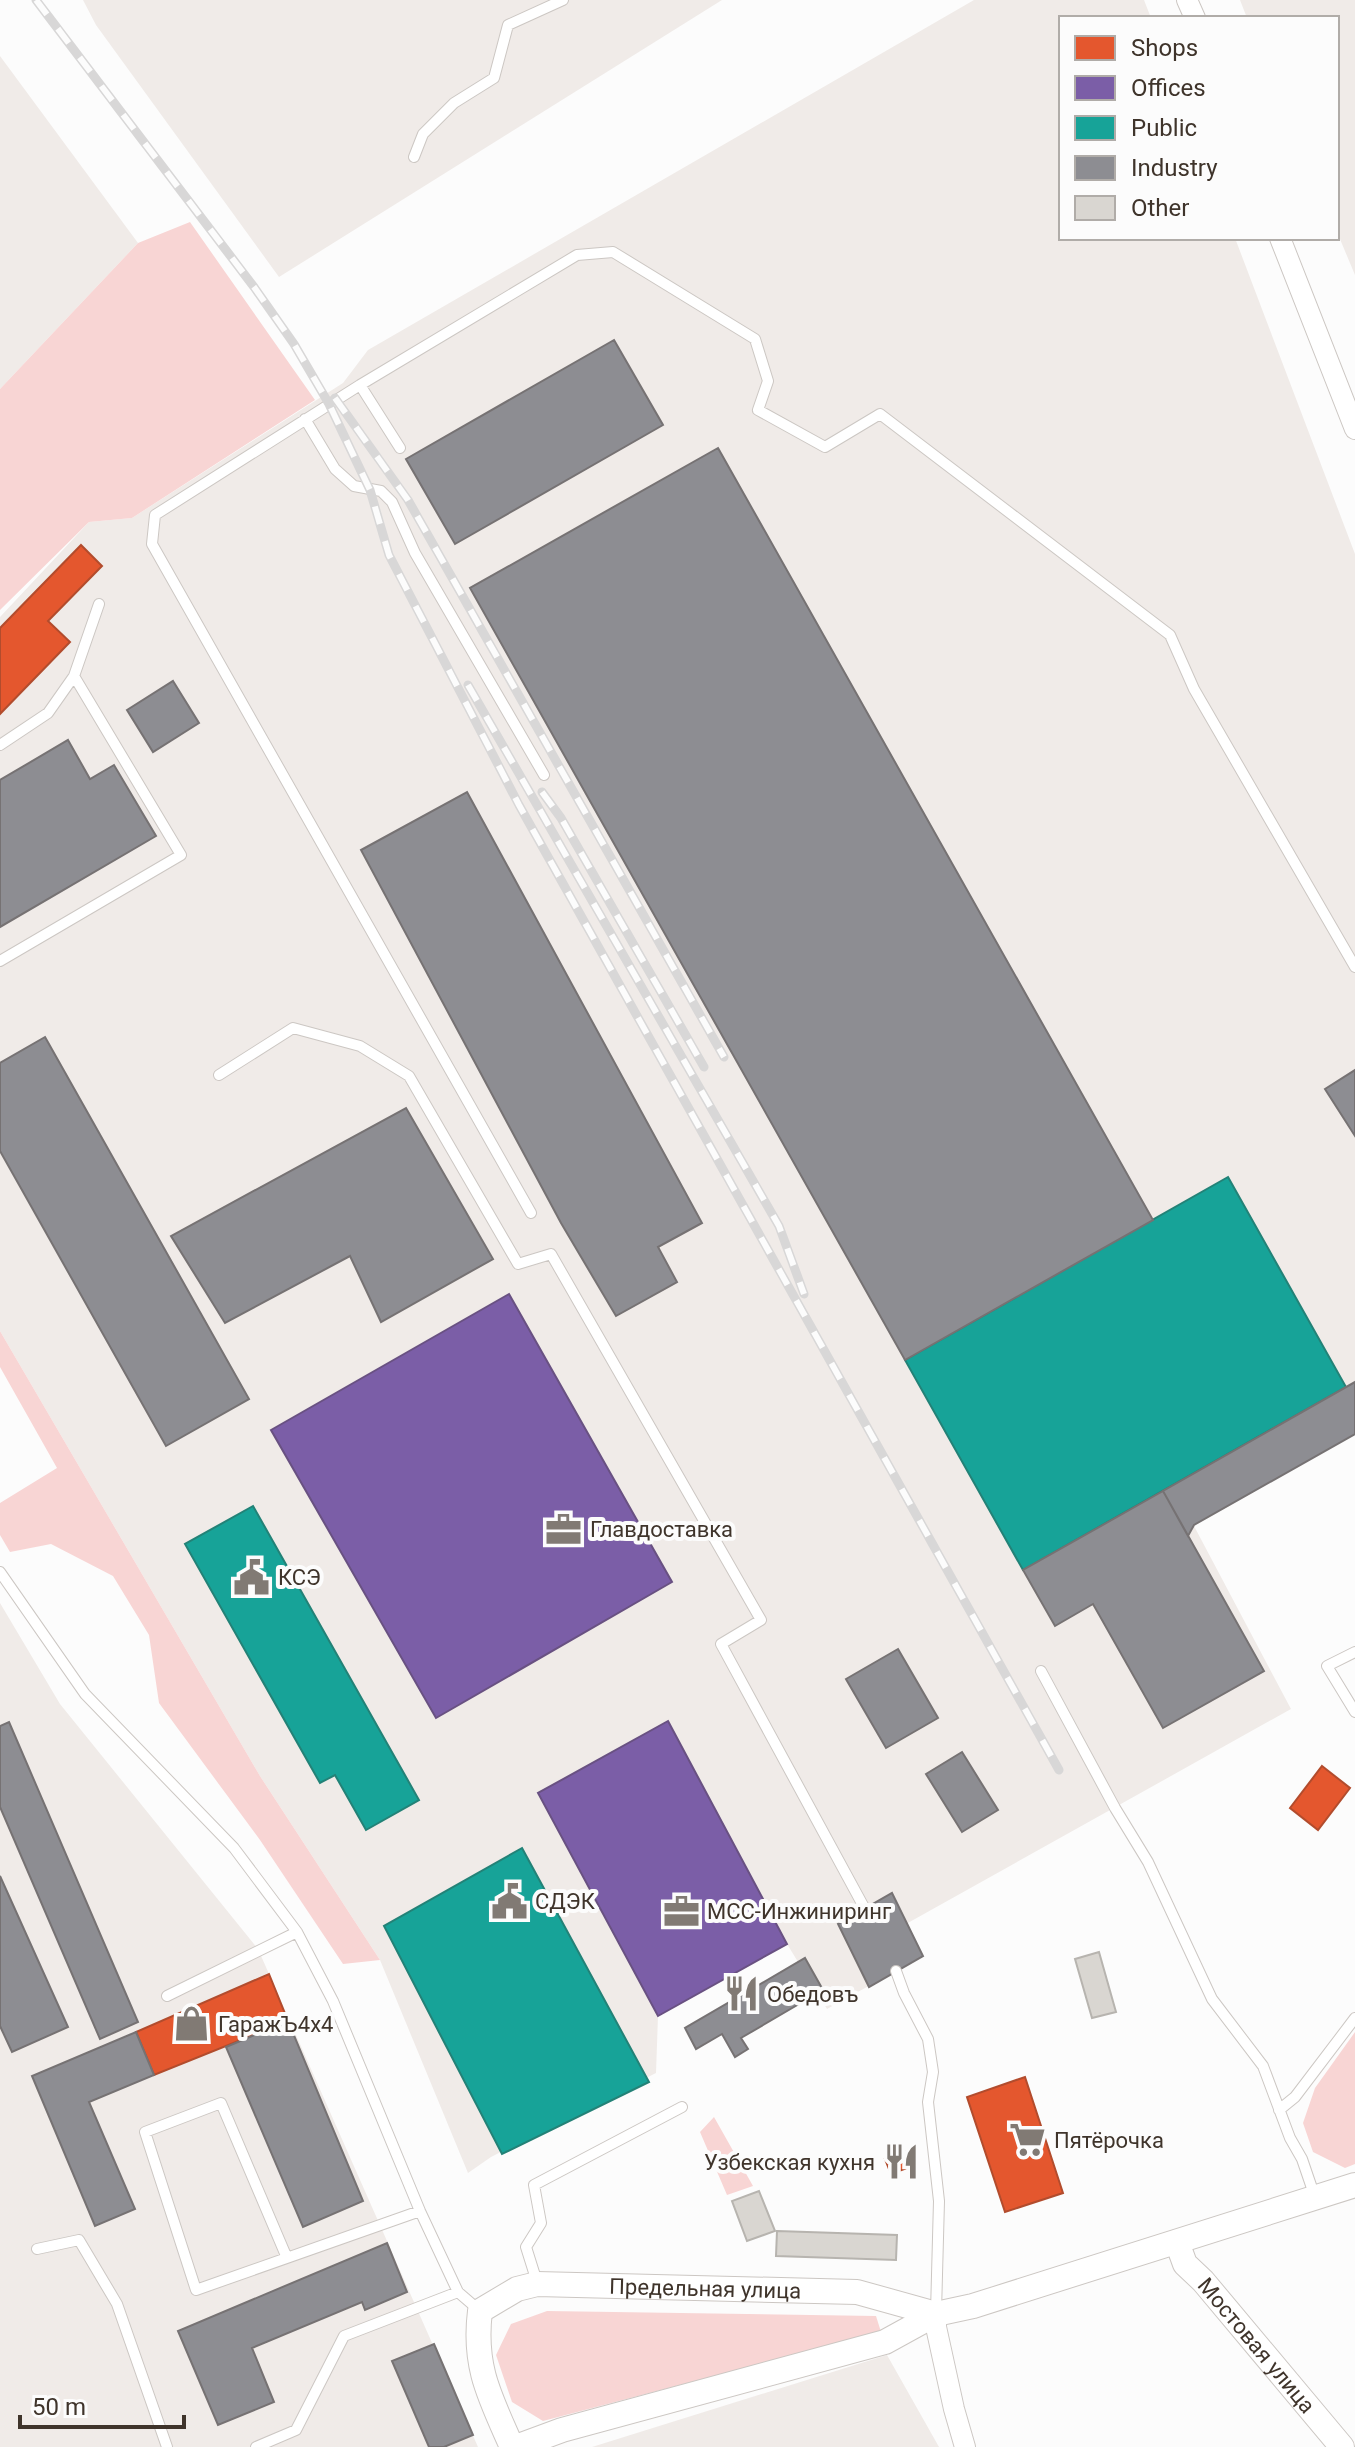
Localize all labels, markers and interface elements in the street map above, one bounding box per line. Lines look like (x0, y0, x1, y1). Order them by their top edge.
legend (1059, 16, 1339, 240)
text: Shops (1131, 34, 1198, 62)
text: Offices (1131, 74, 1206, 102)
text: Public (1131, 114, 1197, 142)
text: Industry (1131, 154, 1218, 182)
text: Other (1131, 194, 1189, 222)
office icon: Главдоставка (545, 1510, 583, 1548)
place label: Главдоставка (590, 1517, 733, 1542)
public building icon: КСЭ (233, 1558, 271, 1596)
place label: КСЭ (278, 1565, 321, 1590)
public building icon: СДЭК (490, 1882, 528, 1920)
place label: СДЭК (535, 1889, 596, 1914)
office icon: МСС-Инжиниринг (662, 1892, 700, 1930)
place label: МСС-Инжиниринг (707, 1899, 892, 1924)
restaurant icon: Обедовъ (722, 1975, 760, 2013)
place label: Обедовъ (767, 1982, 858, 2007)
shop icon: ГаражЪ4х4 (173, 2005, 211, 2043)
place label: ГаражЪ4х4 (218, 2012, 333, 2037)
supermarket icon: Пятёрочка (1009, 2121, 1047, 2159)
place label: Пятёрочка (1054, 2128, 1164, 2153)
restaurant icon: Узбекская кухня (882, 2143, 920, 2181)
place label: Узбекская кухня (704, 2150, 875, 2175)
street label: Мостовая улица (1193, 2273, 1320, 2418)
street label: Предельная улица (609, 2274, 802, 2304)
scale bar (20, 2379, 184, 2429)
text: 50 m (32, 2393, 86, 2421)

